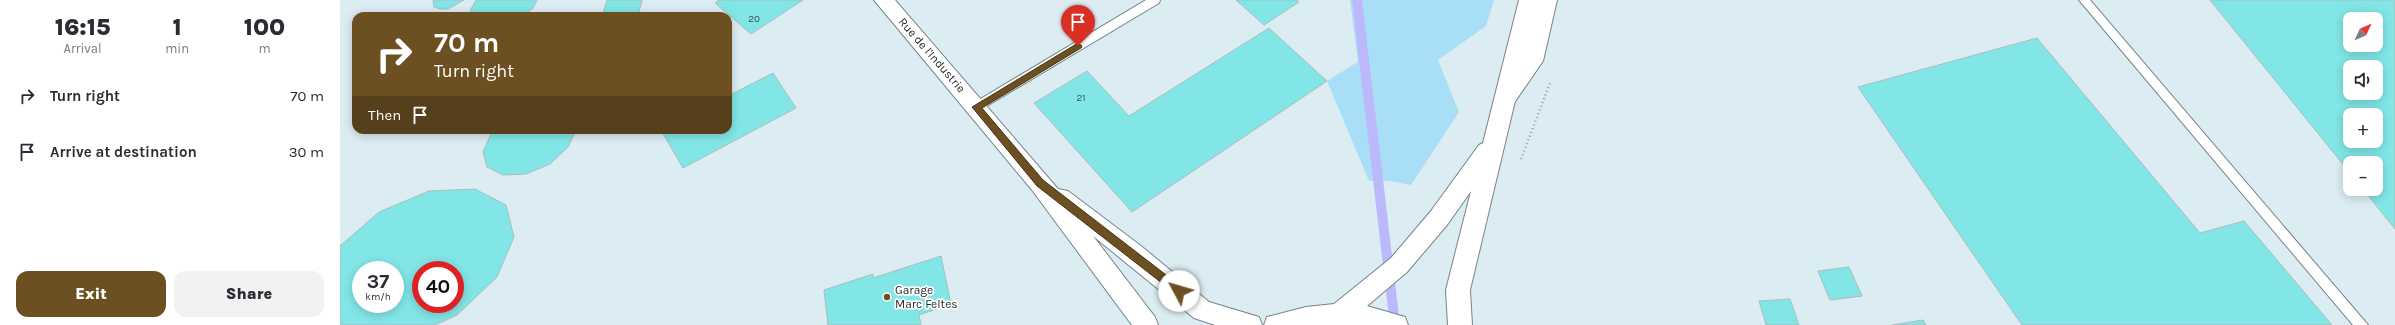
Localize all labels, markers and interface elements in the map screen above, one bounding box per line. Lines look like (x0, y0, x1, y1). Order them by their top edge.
pin (1061, 5, 1095, 46)
icon: arrive (1067, 11, 1089, 33)
north arrow (2343, 12, 2383, 52)
map controls (2343, 12, 2383, 196)
text: 16:15 (55, 13, 110, 41)
text: 1 (172, 13, 182, 41)
text: 100 (244, 13, 285, 41)
house number: 20 (748, 13, 760, 25)
street label: Rue de l'Industrie (896, 15, 968, 95)
text: 70 m (434, 26, 499, 59)
icon: right (368, 28, 420, 80)
text: Arrival (64, 41, 102, 56)
text: min (165, 41, 189, 56)
text: m (258, 41, 271, 56)
text: Turn right (434, 60, 514, 82)
button: sound (2343, 60, 2383, 100)
icon: right (16, 85, 38, 107)
text: Turn right (50, 87, 120, 105)
text: 70 m (290, 87, 324, 105)
house number: 21 (1076, 92, 1086, 104)
icon: arrive (409, 104, 431, 126)
text: Then (368, 106, 401, 124)
button: + (2343, 108, 2383, 148)
icon: arrive (16, 141, 38, 163)
text: Arrive at destination (50, 143, 197, 161)
text: 30 m (289, 143, 324, 161)
button: − (2343, 156, 2383, 196)
speed limit sign: 40 (412, 261, 464, 313)
text: 37 (367, 270, 389, 293)
position arrow (1158, 270, 1200, 312)
button: Exit (16, 271, 166, 317)
button: Share (174, 271, 324, 317)
place label: Garage Marc Feltes (895, 283, 958, 311)
text: km/h (365, 291, 391, 303)
marker: Garage Marc Feltes (882, 292, 892, 302)

